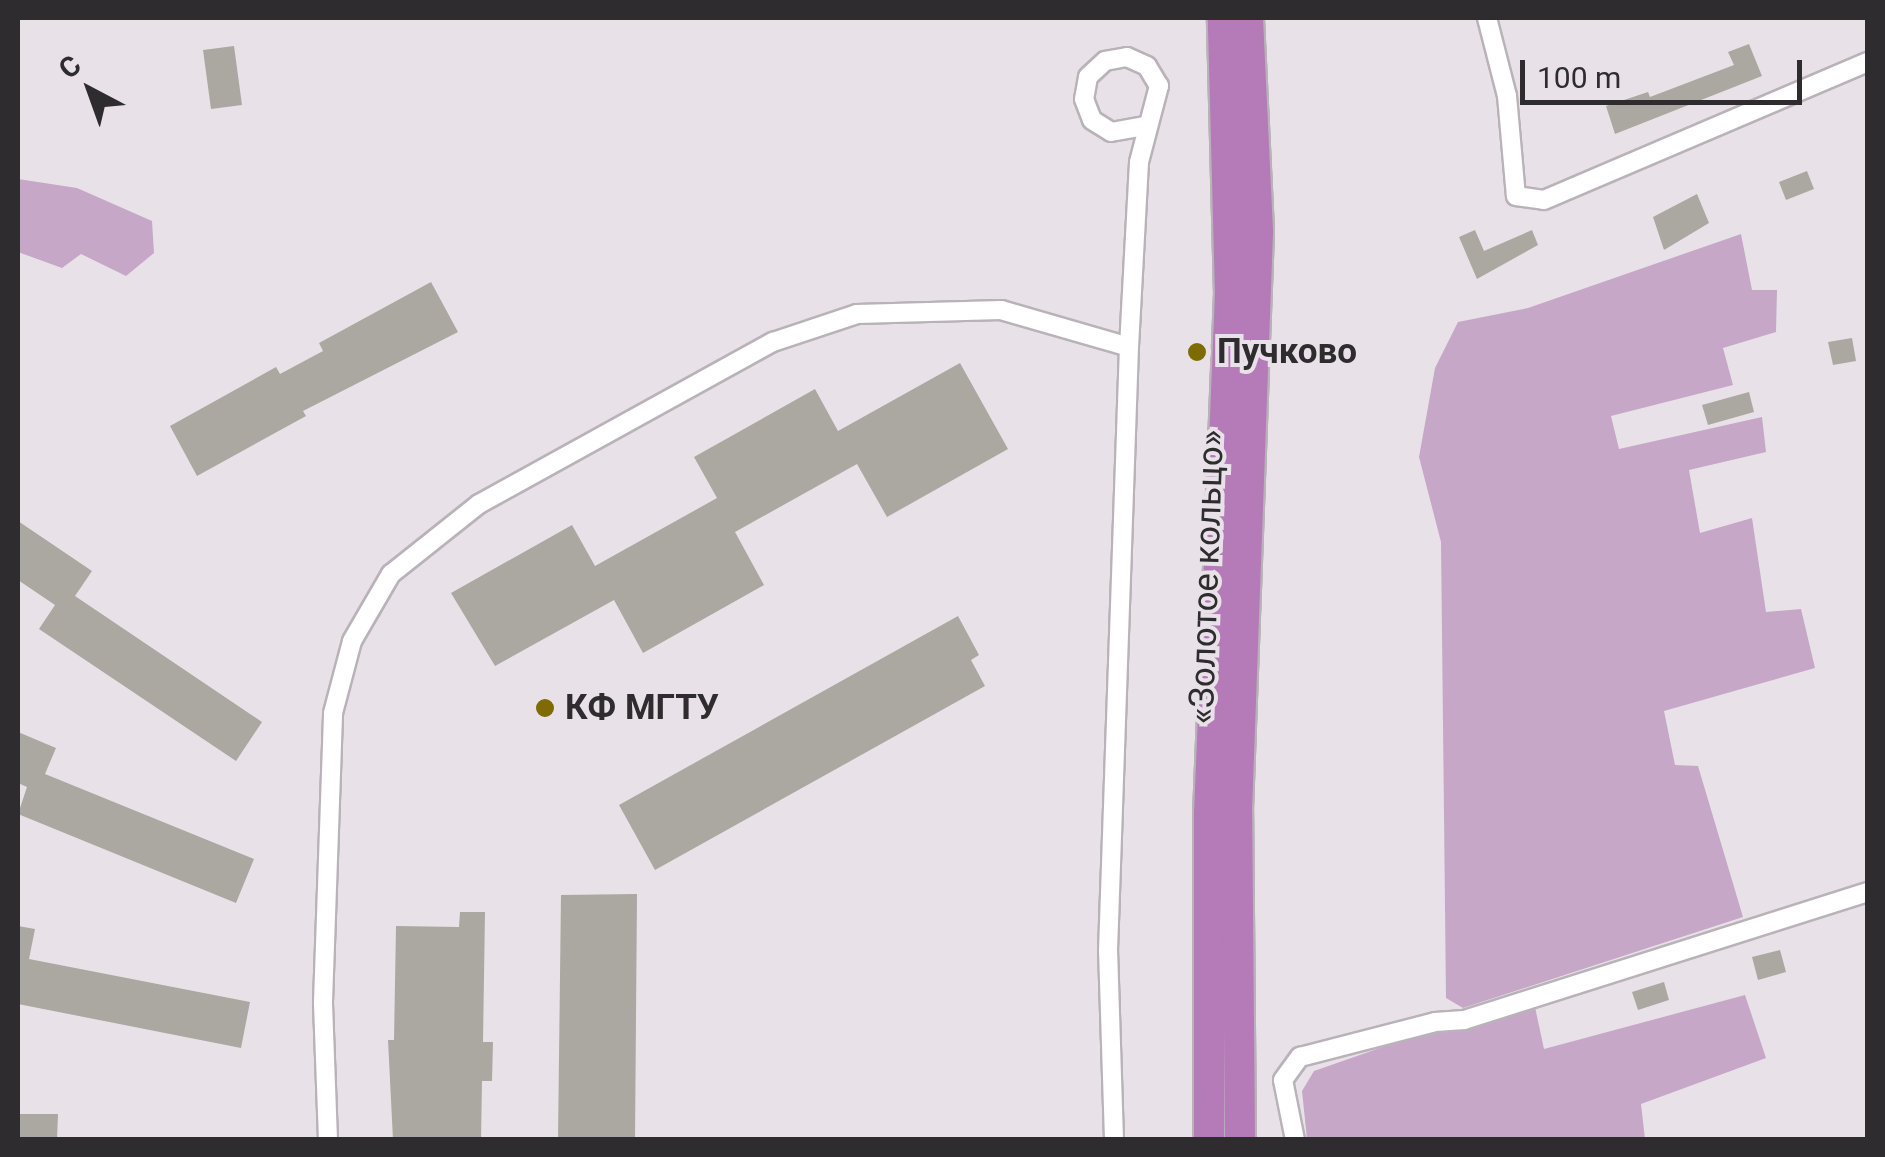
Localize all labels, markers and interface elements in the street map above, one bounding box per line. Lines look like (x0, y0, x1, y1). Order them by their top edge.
north arrow (40, 40, 140, 140)
scale bar (1525, 40, 1808, 102)
text: С (52, 49, 88, 85)
text: 100 m (1537, 60, 1621, 95)
place label: Пучково (1217, 331, 1357, 373)
marker: Пучково (1186, 341, 1208, 363)
street label: «Золотое кольцо» (1181, 429, 1233, 725)
place label: КФ МГТУ (565, 687, 719, 729)
marker: КФ МГТУ (534, 697, 556, 719)

